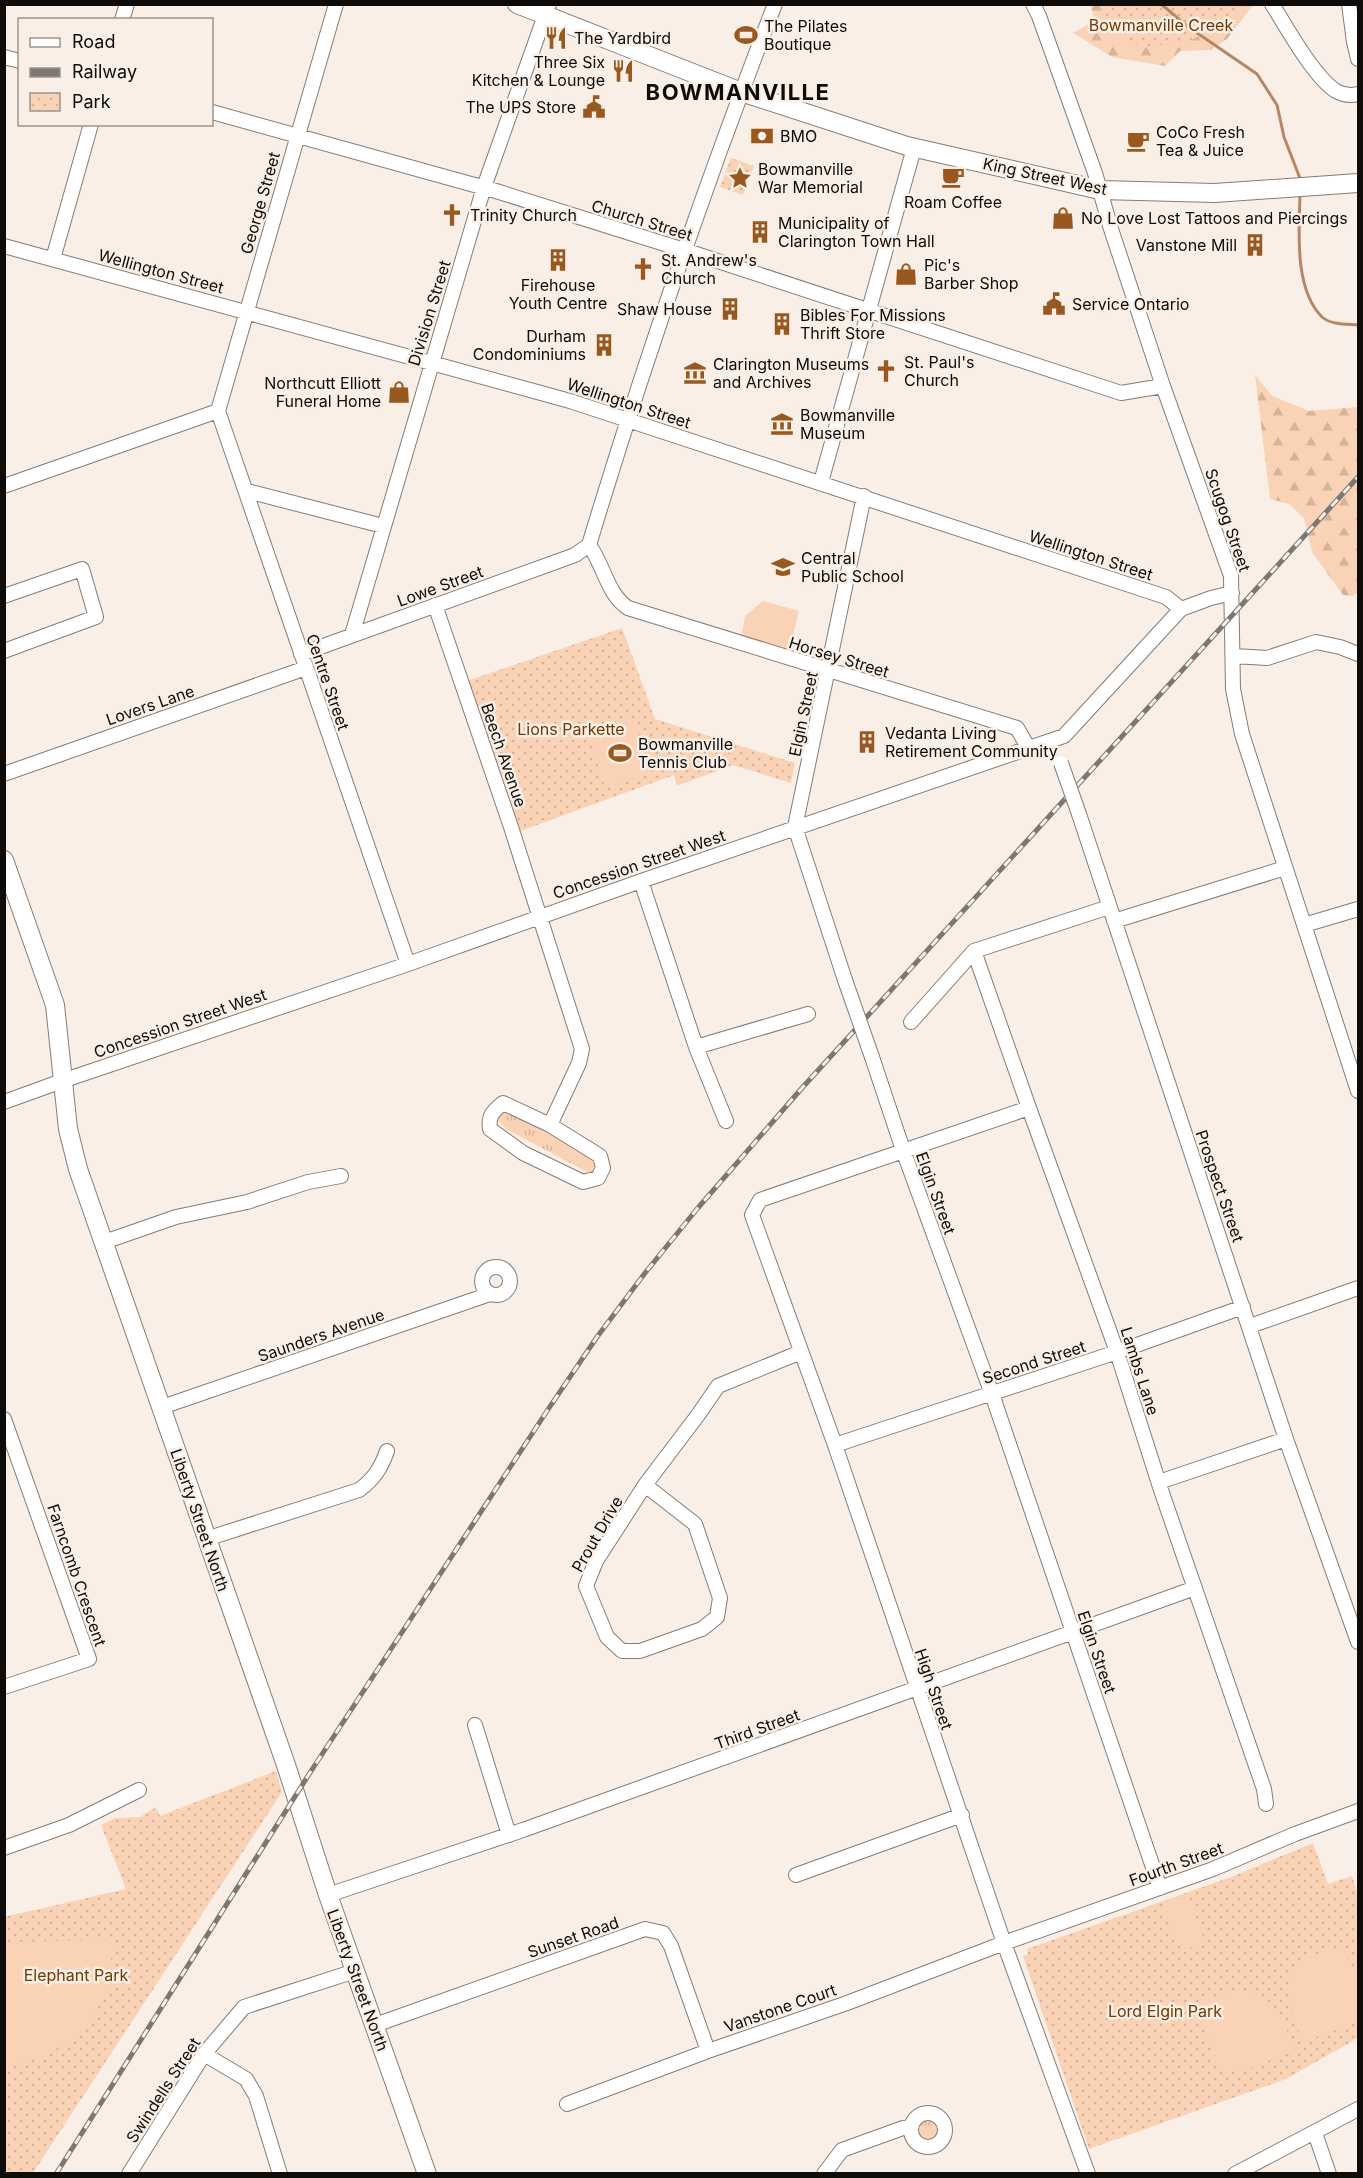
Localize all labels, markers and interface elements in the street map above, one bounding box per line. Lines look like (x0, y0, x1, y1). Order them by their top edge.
park label: Bowmanville Creek (1089, 15, 1233, 35)
place label: The Pilates Boutique (764, 16, 847, 54)
legend (18, 18, 213, 126)
sports icon: The Pilates Boutique (733, 22, 759, 48)
restaurant icon: The Yardbird (543, 25, 569, 51)
place label: The Yardbird (574, 28, 671, 48)
text: Road (72, 31, 115, 52)
place label: Three Six Kitchen & Lounge (472, 52, 605, 90)
restaurant icon: Three Six Kitchen & Lounge (610, 58, 636, 84)
text: Railway (72, 61, 137, 82)
district label: BOWMANVILLE (646, 79, 830, 105)
text: Park (72, 91, 111, 112)
public building icon: The UPS Store (581, 94, 607, 120)
place label: The UPS Store (465, 97, 576, 117)
place label: CoCo Fresh Tea & Juice (1156, 122, 1245, 160)
bank icon: BMO (749, 123, 775, 149)
place label: BMO (780, 126, 817, 146)
cafe icon: CoCo Fresh Tea & Juice (1125, 128, 1151, 154)
street label: George Street (236, 150, 284, 256)
street label: King Street West (981, 153, 1109, 199)
place label: Bowmanville War Memorial (758, 159, 863, 197)
cafe icon: Roam Coffee (940, 164, 966, 190)
place icon: Bowmanville War Memorial (727, 165, 753, 191)
place label: Roam Coffee (904, 192, 1002, 212)
street label: Church Street (589, 195, 695, 245)
church icon: Trinity Church (439, 202, 465, 228)
place label: Trinity Church (470, 205, 577, 225)
shop icon: No Love Lost Tattoos and Piercings (1050, 205, 1076, 231)
place label: No Love Lost Tattoos and Piercings (1081, 208, 1348, 228)
place label: Municipality of Clarington Town Hall (778, 213, 935, 251)
building icon: Municipality of Clarington Town Hall (747, 219, 773, 245)
building icon: Vanstone Mill (1242, 232, 1268, 258)
place label: Vanstone Mill (1136, 235, 1237, 255)
street label: Wellington Street (96, 245, 226, 297)
building icon: Firehouse Youth Centre (545, 247, 571, 273)
place label: St. Andrew's Church (661, 250, 757, 288)
place label: Pic's Barber Shop (924, 255, 1019, 293)
church icon: St. Andrew's Church (630, 256, 656, 282)
street label: Division Street (403, 258, 455, 368)
shop icon: Pic's Barber Shop (893, 261, 919, 287)
place label: Firehouse Youth Centre (509, 275, 607, 313)
public building icon: Service Ontario (1041, 291, 1067, 317)
place label: Service Ontario (1072, 294, 1189, 314)
building icon: Shaw House (717, 296, 743, 322)
place label: Shaw House (617, 299, 712, 319)
place label: Bibles For Missions Thrift Store (800, 305, 946, 343)
building icon: Bibles For Missions Thrift Store (769, 311, 795, 337)
place label: Durham Condominiums (473, 326, 586, 364)
building icon: Durham Condominiums (591, 332, 617, 358)
place label: St. Paul's Church (904, 352, 974, 390)
place label: Clarington Museums and Archives (713, 354, 869, 392)
church icon: St. Paul's Church (873, 358, 899, 384)
museum icon: Clarington Museums and Archives (682, 360, 708, 386)
place label: Northcutt Elliott Funeral Home (264, 373, 381, 411)
street label: Wellington Street (565, 374, 693, 432)
shop icon: Northcutt Elliott Funeral Home (386, 379, 412, 405)
place label: Bowmanville Museum (800, 405, 895, 443)
museum icon: Bowmanville Museum (769, 411, 795, 437)
street label: Scugog Street (1201, 466, 1255, 574)
street label: Wellington Street (1027, 526, 1155, 584)
place label: Central Public School (801, 548, 904, 586)
school or university icon: Central Public School (770, 554, 796, 580)
street label: Lowe Street (394, 561, 486, 611)
street label: Centre Street (302, 631, 354, 733)
street label: Horsey Street (787, 632, 891, 682)
street label: Elgin Street (784, 670, 822, 758)
street label: Lovers Lane (103, 681, 197, 729)
street label: Beech Avenue (477, 700, 531, 810)
park label: Lions Parkette (517, 719, 625, 739)
place label: Vedanta Living Retirement Community (885, 723, 1058, 761)
building icon: Vedanta Living Retirement Community (854, 729, 880, 755)
place label: Bowmanville Tennis Club (638, 734, 733, 772)
sports icon: Bowmanville Tennis Club (607, 740, 633, 766)
street label: Concession Street West (550, 825, 728, 903)
street label: Concession Street West (91, 984, 269, 1062)
street label: Prospect Street (1191, 1127, 1249, 1245)
street label: Elgin Street (912, 1149, 960, 1237)
street label: Saunders Avenue (255, 1304, 387, 1366)
street label: Lambs Lane (1116, 1324, 1164, 1418)
street label: Second Street (980, 1336, 1088, 1388)
street label: Liberty Street North (166, 1446, 234, 1594)
street label: Prout Drive (567, 1492, 627, 1576)
street label: Farncomb Crescent (43, 1501, 111, 1649)
street label: Elgin Street (1073, 1608, 1121, 1696)
street label: High Street (911, 1646, 957, 1732)
street label: Third Street (712, 1704, 802, 1754)
street label: Fourth Street (1126, 1838, 1226, 1890)
street label: Liberty Street North (323, 1906, 393, 2054)
street label: Sunset Road (525, 1912, 621, 1962)
park label: Elephant Park (24, 1965, 128, 1985)
street label: Vanstone Court (721, 1979, 839, 2037)
park label: Lord Elgin Park (1108, 2001, 1222, 2021)
street label: Swindells Street (121, 2034, 205, 2146)

